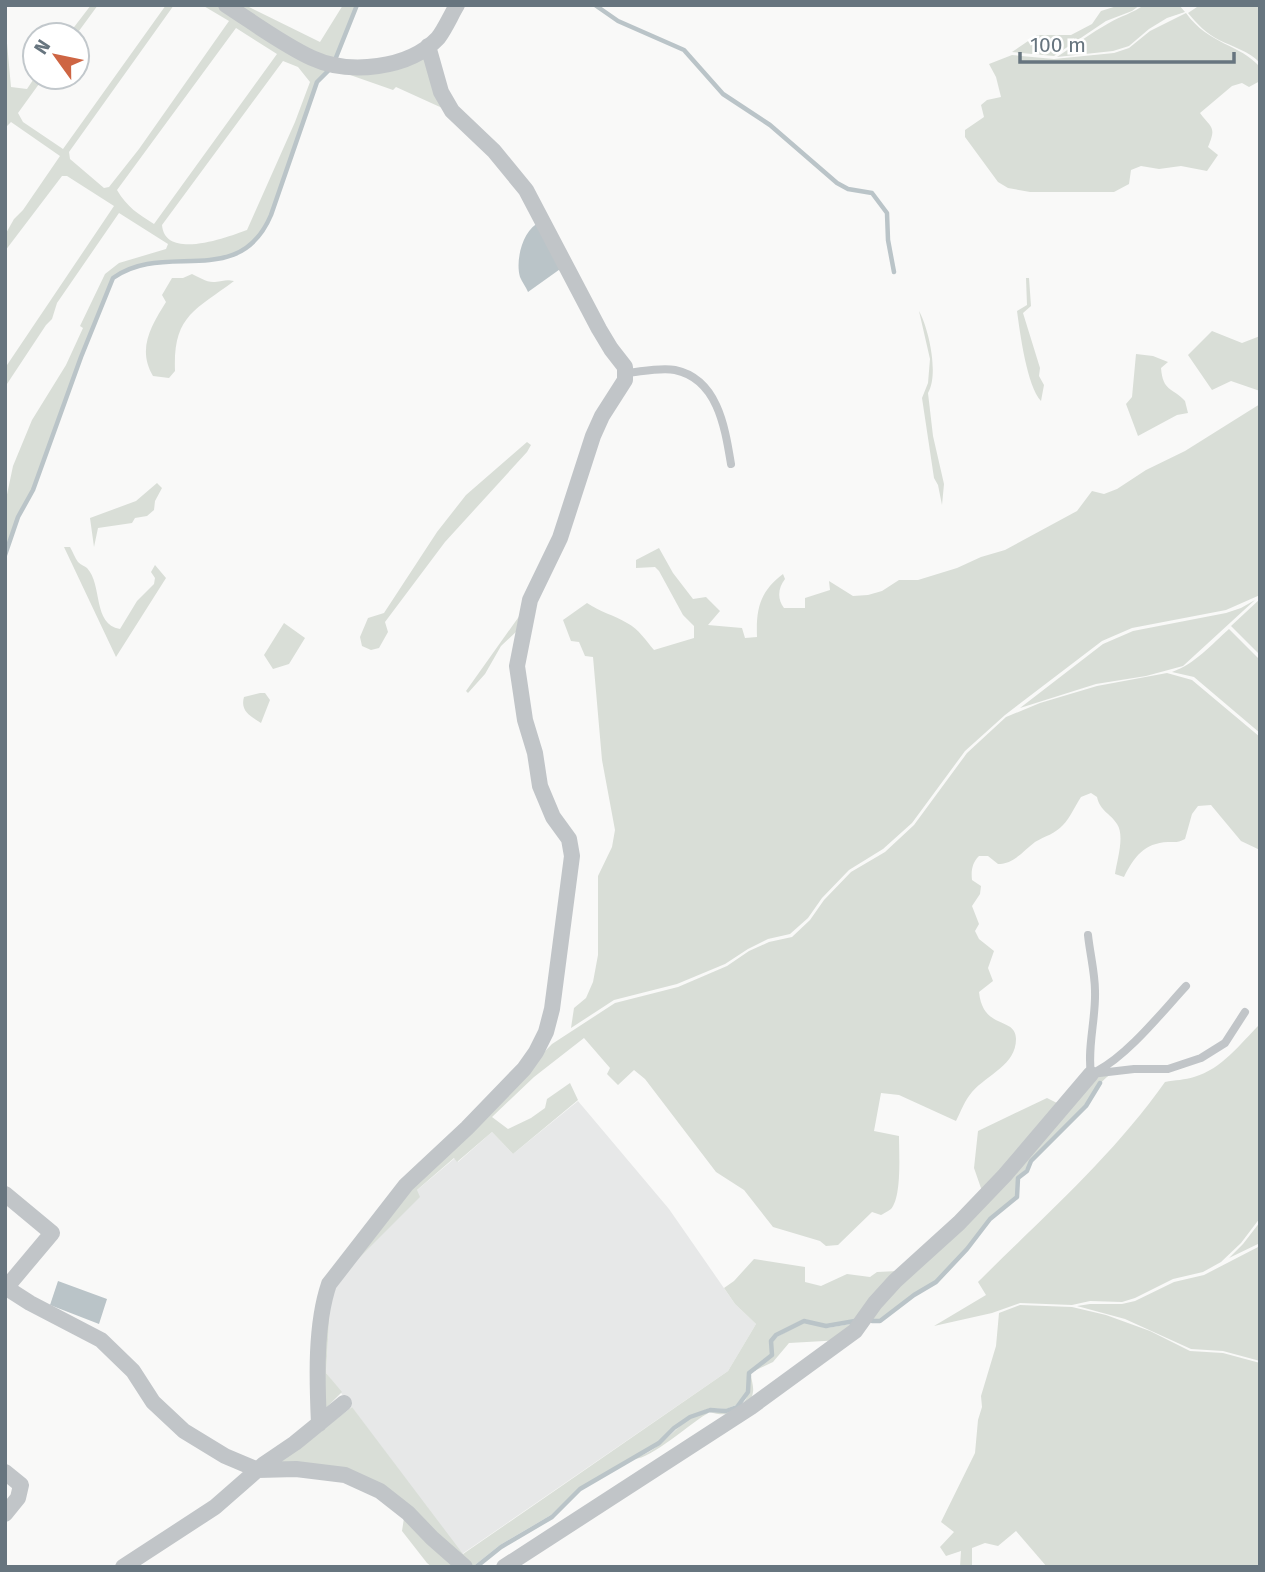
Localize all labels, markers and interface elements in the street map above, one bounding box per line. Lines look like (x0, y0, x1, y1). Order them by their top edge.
north arrow (21, 21, 91, 91)
scale bar (1020, 21, 1234, 65)
text: 100 m (1030, 32, 1086, 58)
text: N (29, 35, 55, 59)

